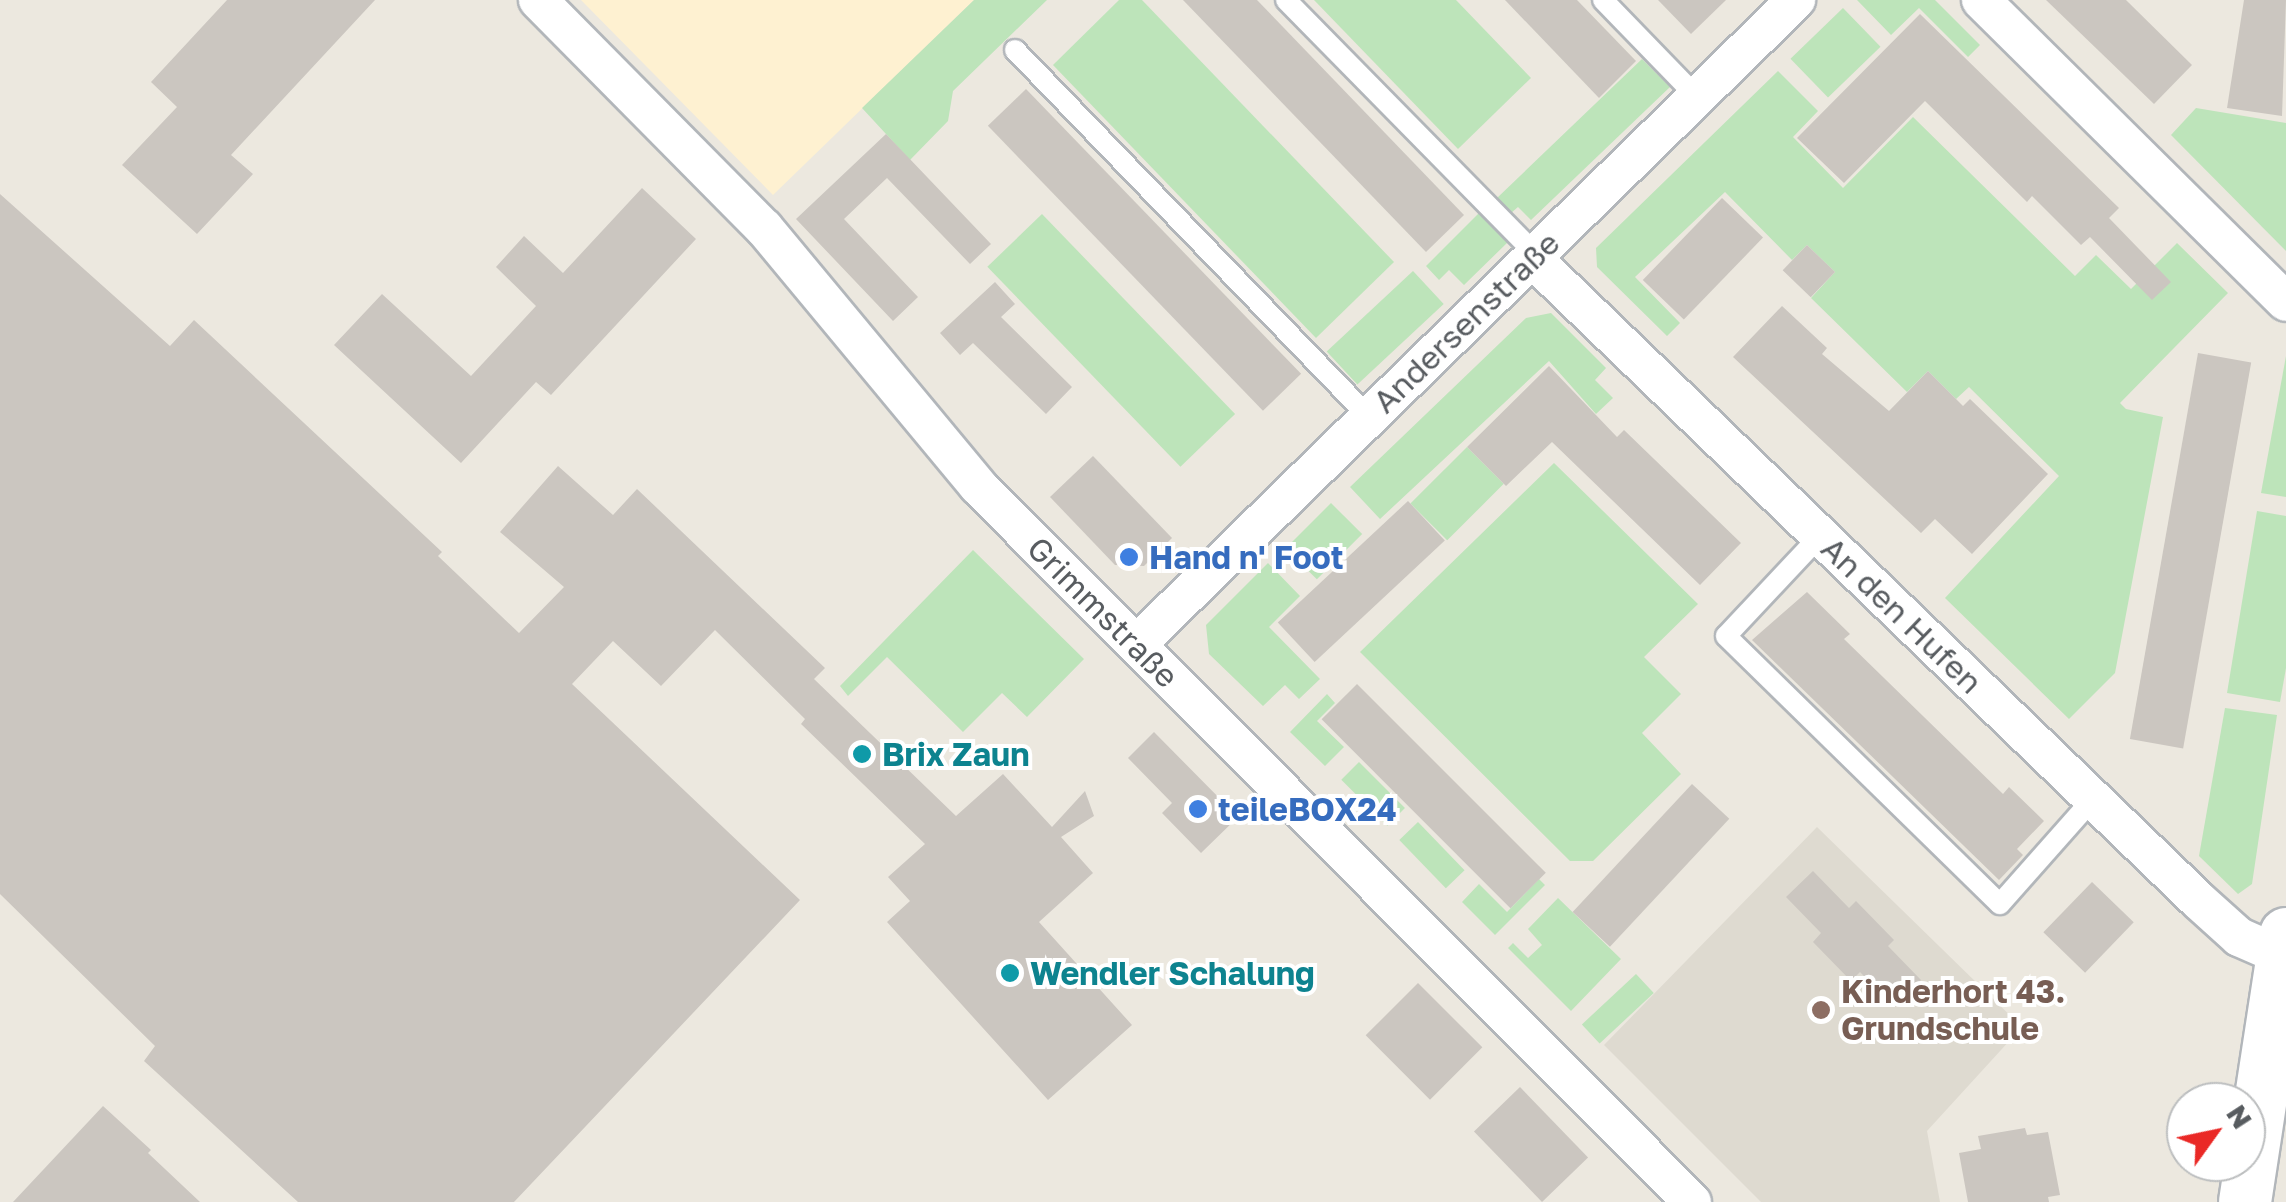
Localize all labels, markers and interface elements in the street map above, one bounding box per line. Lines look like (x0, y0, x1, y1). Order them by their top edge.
street label: Andersenstraße (1365, 223, 1567, 421)
street label: Grimmstraße (1020, 529, 1186, 695)
street label: An den Hufen (1814, 529, 1990, 701)
place label: Hand n' Foot (1149, 538, 1343, 576)
marker: Hand n' Foot (1118, 546, 1140, 568)
place label: Brix Zaun (882, 735, 1029, 773)
marker: Brix Zaun (851, 743, 873, 765)
place label: teileBOX24 (1218, 790, 1397, 828)
marker: teileBOX24 (1187, 798, 1209, 820)
place label: Wendler Schalung (1030, 954, 1315, 992)
marker: Wendler Schalung (999, 962, 1021, 984)
place label: Kinderhort 43. Grundschule (1841, 973, 2066, 1048)
marker: Kinderhort 43. Grundschule (1810, 999, 1832, 1021)
north arrow (2166, 1082, 2266, 1182)
text: N (2220, 1099, 2260, 1134)

